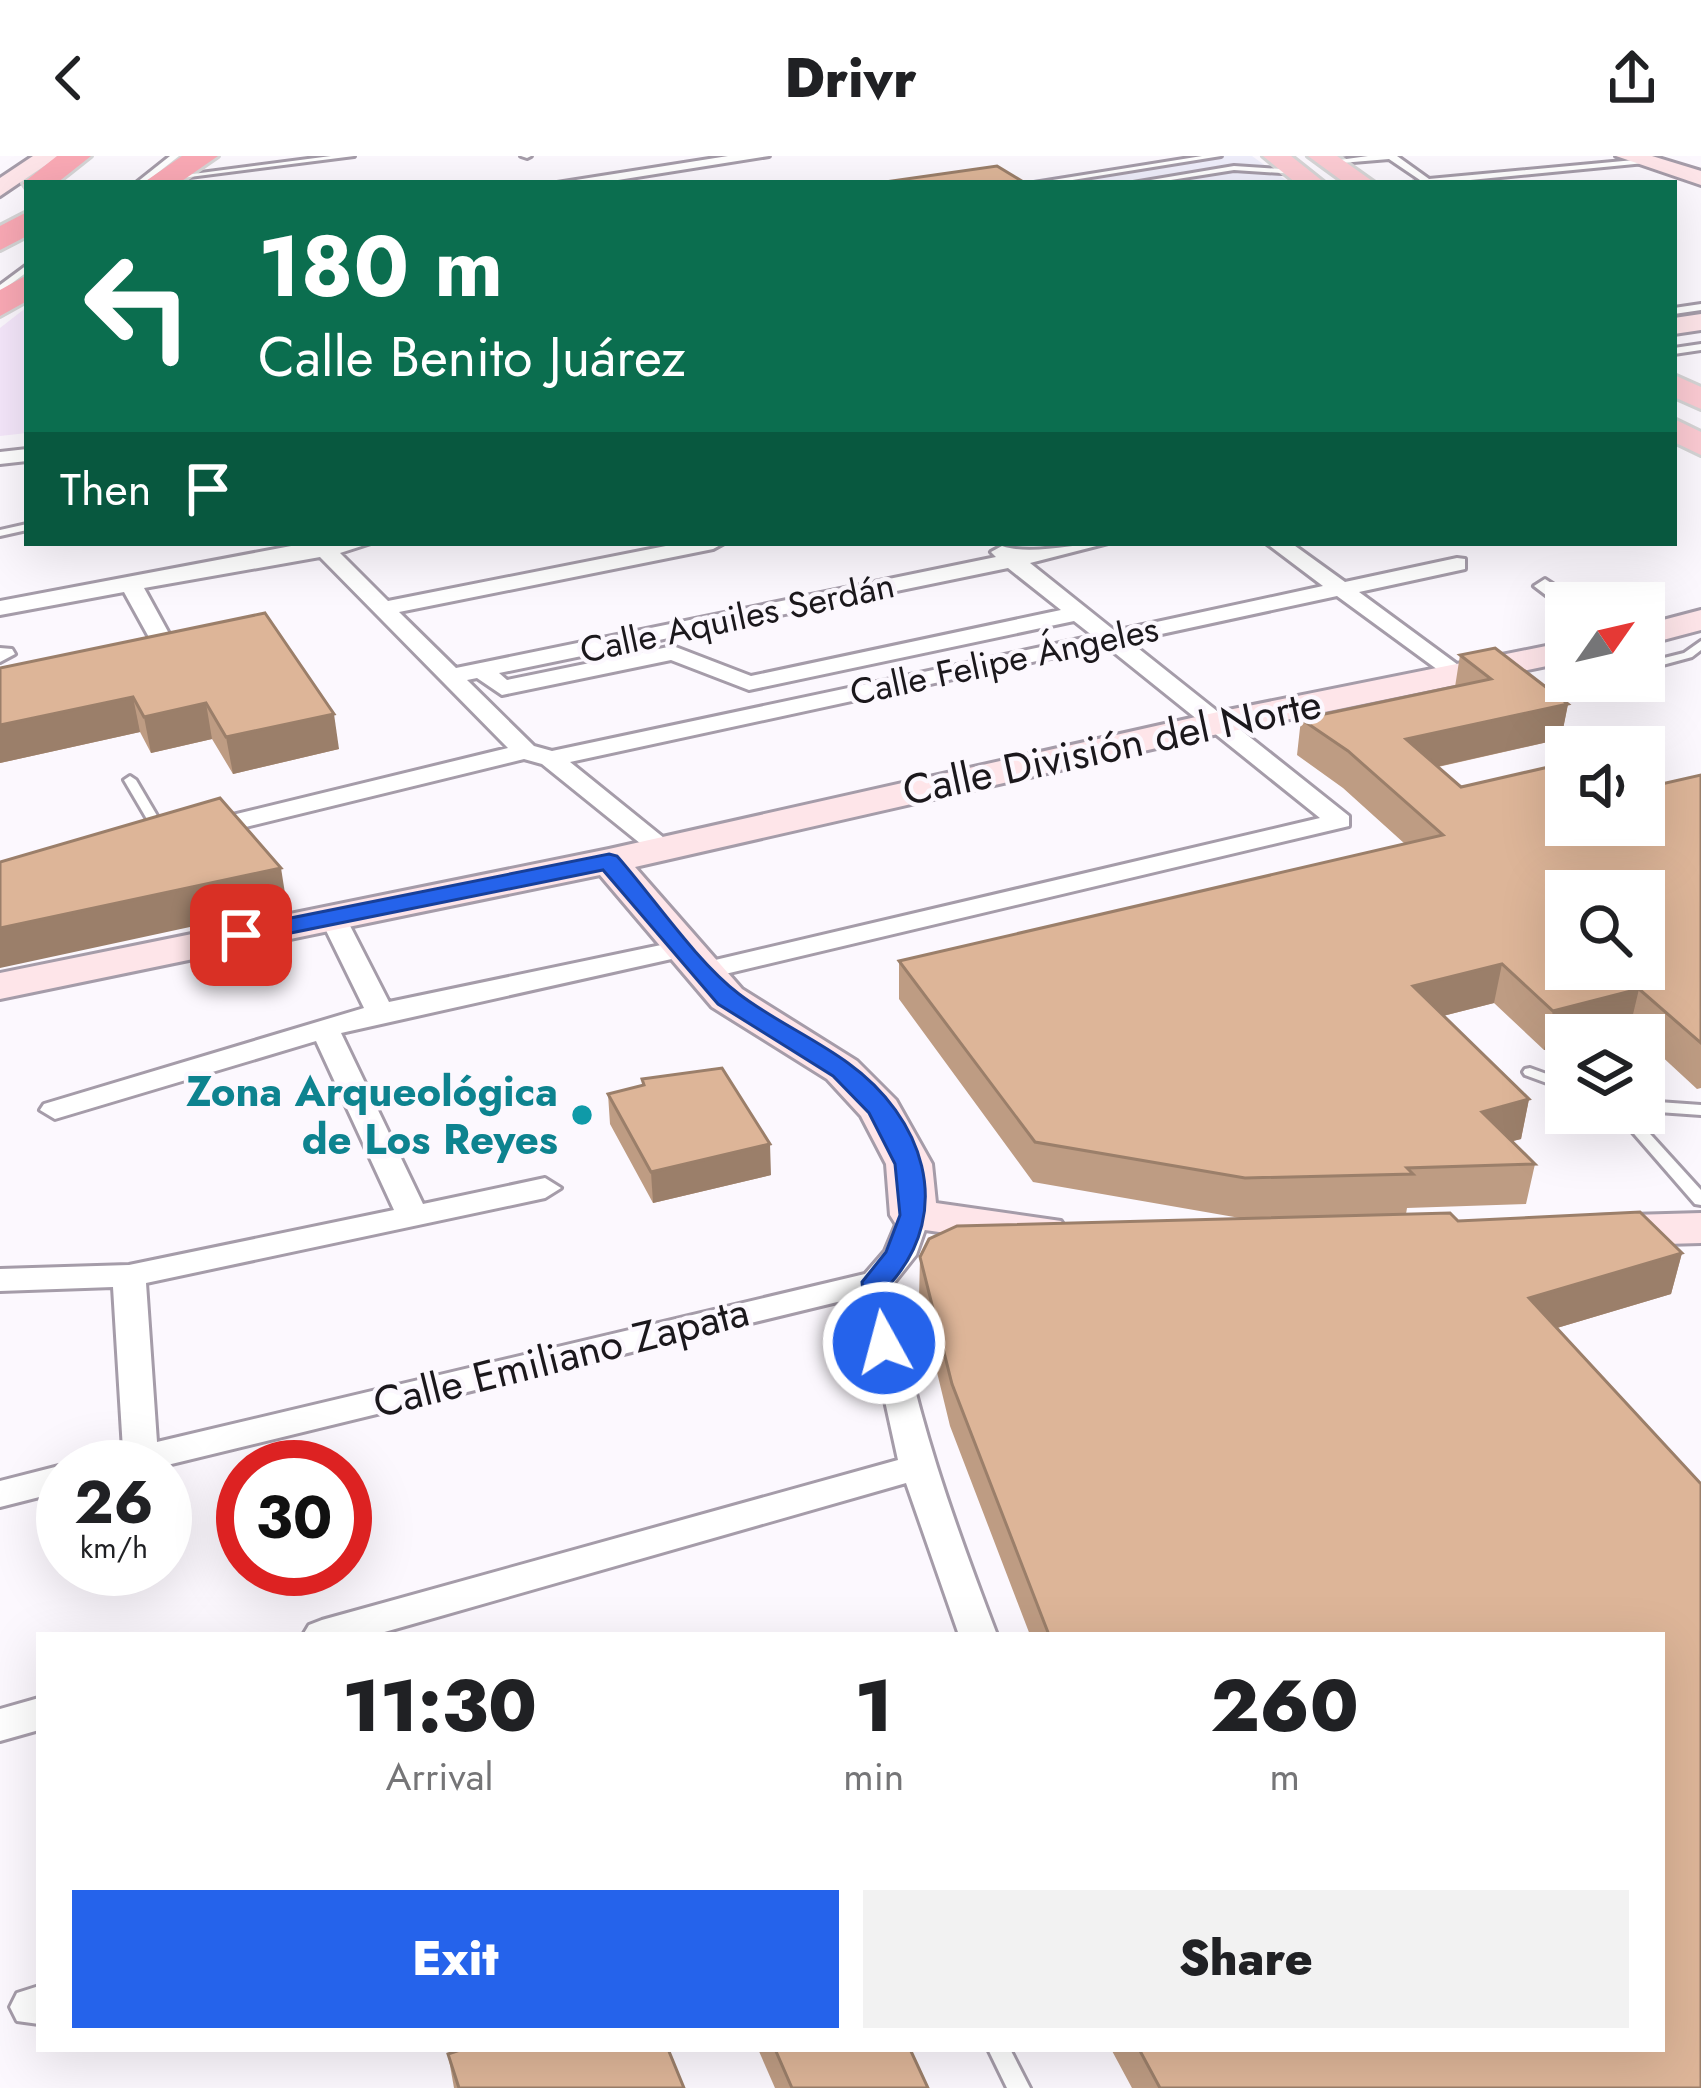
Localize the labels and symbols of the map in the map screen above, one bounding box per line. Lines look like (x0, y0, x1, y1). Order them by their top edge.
street label: Calle Aquiles Serdán (575, 558, 899, 676)
north arrow (1545, 582, 1665, 702)
street label: Calle Felipe Ángeles (845, 602, 1163, 718)
street label: Calle División del Norte (897, 673, 1327, 821)
pin (190, 884, 292, 986)
place label: Zona Arqueológica de Los Reyes (186, 1061, 558, 1170)
marker: Zona Arqueológica de Los Reyes (569, 1102, 595, 1128)
position arrow (821, 1280, 947, 1406)
street label: Calle Emiliano Zapata (367, 1281, 755, 1433)
speed limit sign: 30 (216, 1440, 372, 1596)

